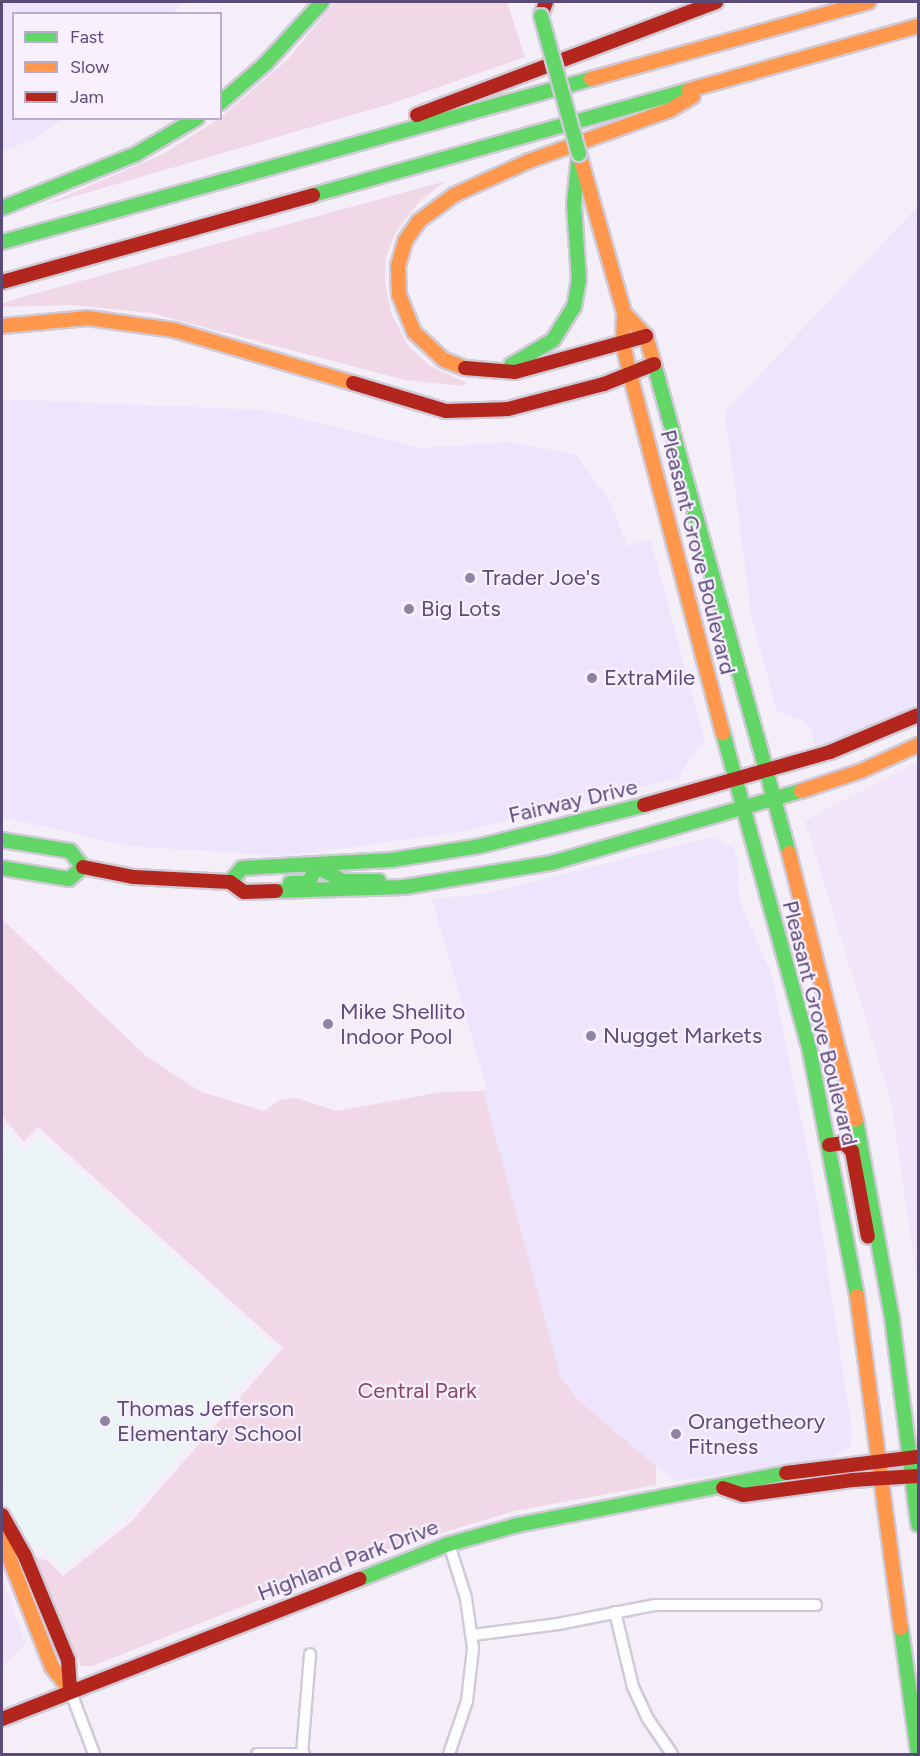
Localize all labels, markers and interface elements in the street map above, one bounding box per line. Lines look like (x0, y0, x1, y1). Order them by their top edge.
legend (12, 12, 222, 120)
text: Fast (70, 26, 104, 48)
text: Slow (70, 56, 109, 78)
text: Jam (70, 86, 104, 108)
street label: Pleasant Grove Boulevard (655, 427, 741, 677)
place label: Trader Joe's (482, 565, 600, 591)
marker: Trader Joe's (463, 571, 477, 585)
place label: Big Lots (421, 596, 501, 622)
marker: Big Lots (402, 602, 416, 616)
place label: ExtraMile (604, 665, 695, 691)
marker: ExtraMile (585, 671, 599, 685)
street label: Fairway Drive (506, 773, 640, 829)
street label: Pleasant Grove Boulevard (777, 898, 863, 1148)
place label: Mike Shellito Indoor Pool (340, 998, 465, 1050)
marker: Mike Shellito Indoor Pool (321, 1017, 335, 1031)
place label: Nugget Markets (603, 1023, 762, 1049)
marker: Nugget Markets (584, 1029, 598, 1043)
park label: Central Park (357, 1378, 477, 1404)
place label: Thomas Jefferson Elementary School (117, 1395, 302, 1446)
place label: Orangetheory Fitness (688, 1408, 825, 1460)
marker: Thomas Jefferson Elementary School (98, 1414, 112, 1428)
marker: Orangetheory Fitness (669, 1427, 683, 1441)
street label: Highland Park Drive (254, 1513, 442, 1607)

